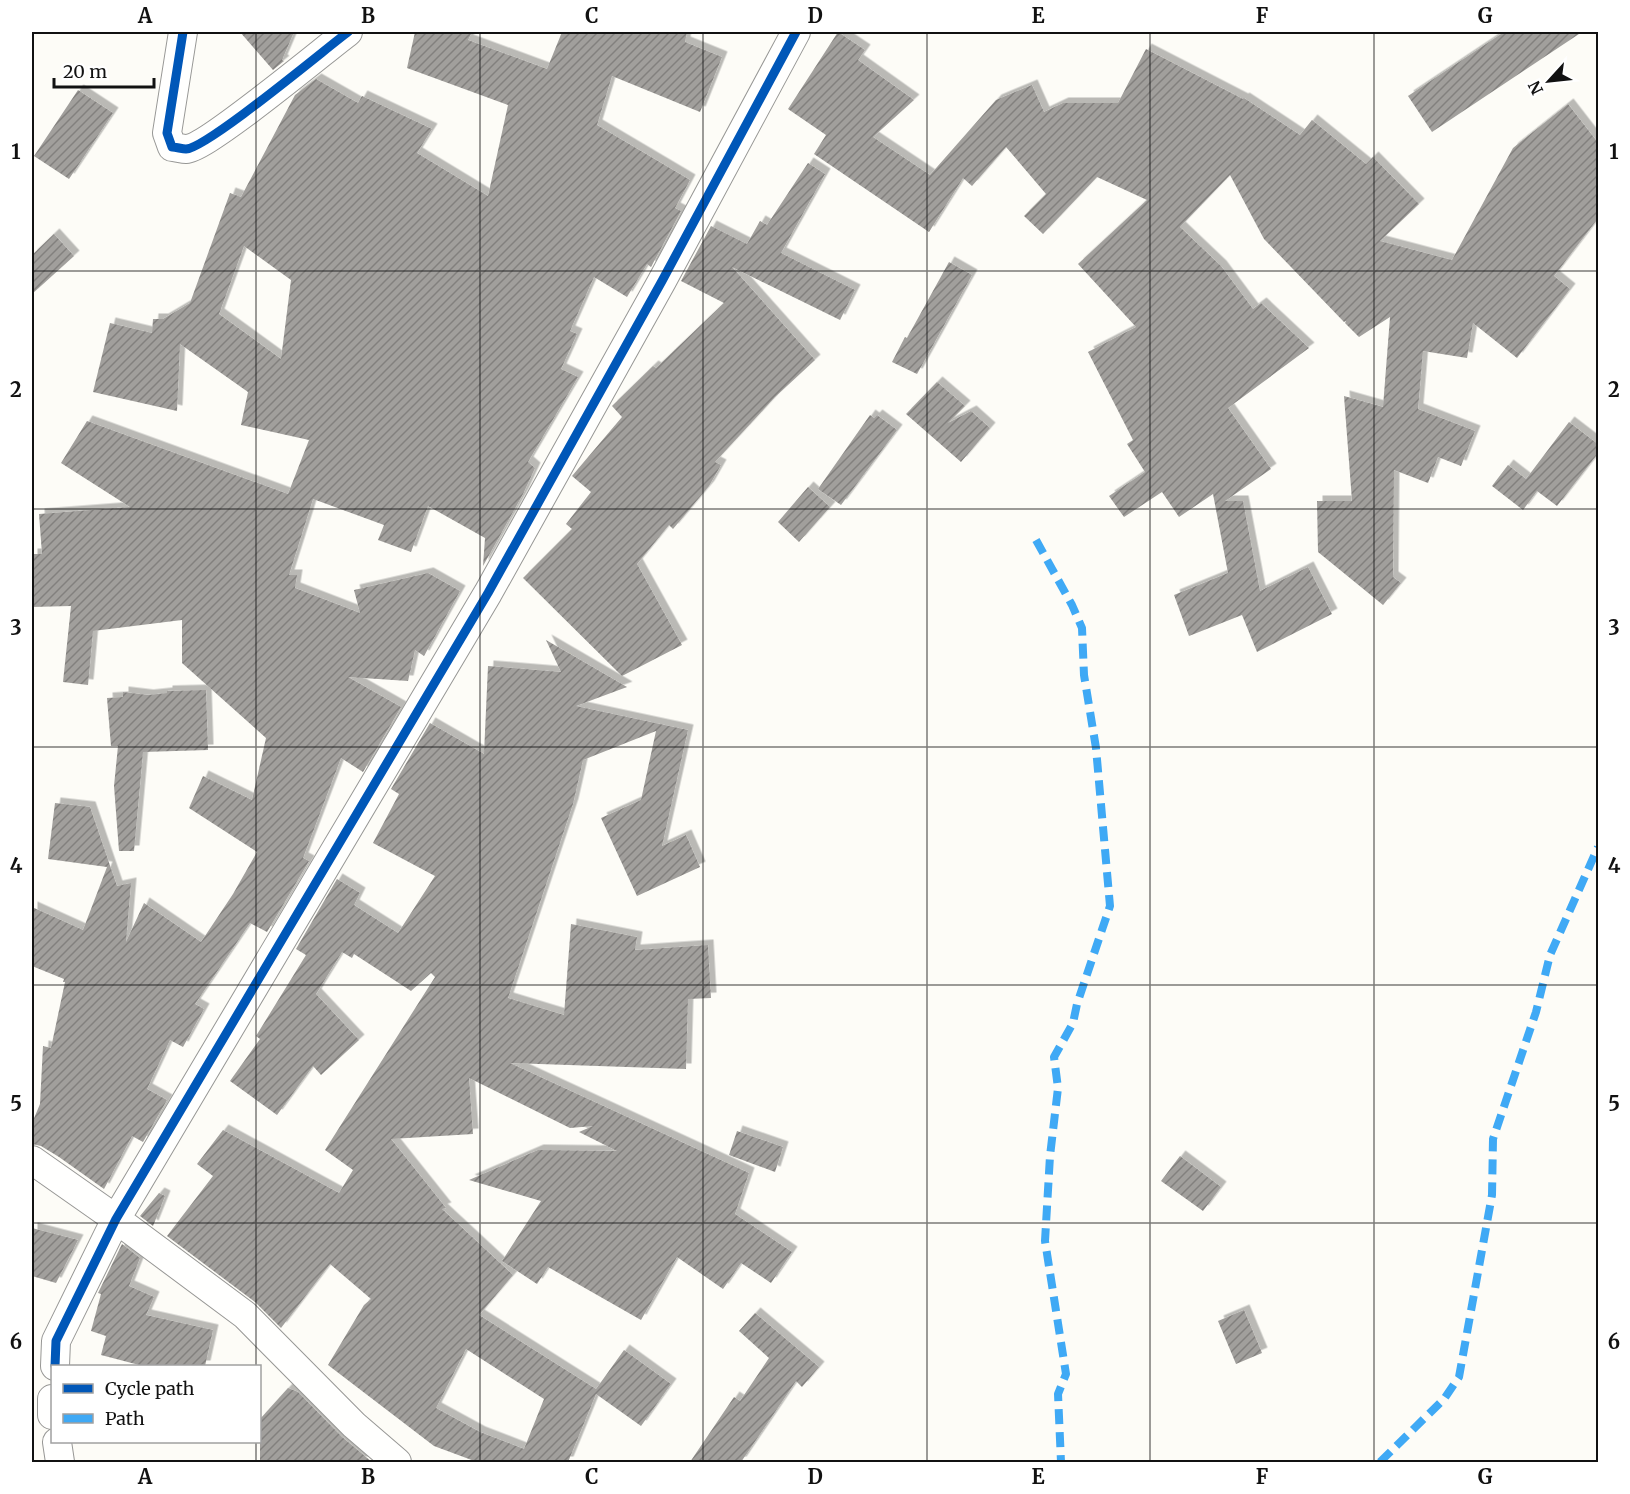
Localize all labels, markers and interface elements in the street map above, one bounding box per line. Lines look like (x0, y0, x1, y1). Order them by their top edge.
text: A (137, 3, 153, 28)
text: B (361, 3, 375, 28)
text: C (585, 3, 599, 28)
text: D (807, 3, 823, 28)
text: E (1031, 3, 1045, 28)
text: F (1256, 3, 1269, 28)
text: G (1478, 3, 1493, 28)
scale bar (54, 51, 154, 89)
north arrow (1519, 51, 1579, 111)
text: 20 m (63, 60, 107, 83)
text: N (1524, 77, 1547, 98)
text: 1 (11, 139, 21, 164)
text: 1 (1609, 139, 1619, 164)
text: 2 (10, 377, 22, 402)
text: 2 (1608, 377, 1620, 402)
text: 3 (10, 615, 22, 640)
text: 3 (1608, 615, 1620, 640)
text: 4 (10, 853, 23, 878)
text: 4 (1608, 853, 1621, 878)
text: 5 (10, 1091, 22, 1116)
text: 5 (1608, 1091, 1620, 1116)
text: 6 (10, 1329, 22, 1354)
text: 6 (1608, 1329, 1620, 1354)
legend (51, 1365, 261, 1443)
text: Cycle path (105, 1377, 195, 1400)
text: Path (105, 1407, 145, 1430)
text: A (137, 1464, 153, 1489)
text: B (361, 1464, 375, 1489)
text: C (585, 1464, 599, 1489)
text: D (807, 1464, 823, 1489)
text: E (1031, 1464, 1045, 1489)
text: F (1256, 1464, 1269, 1489)
text: G (1478, 1464, 1493, 1489)

